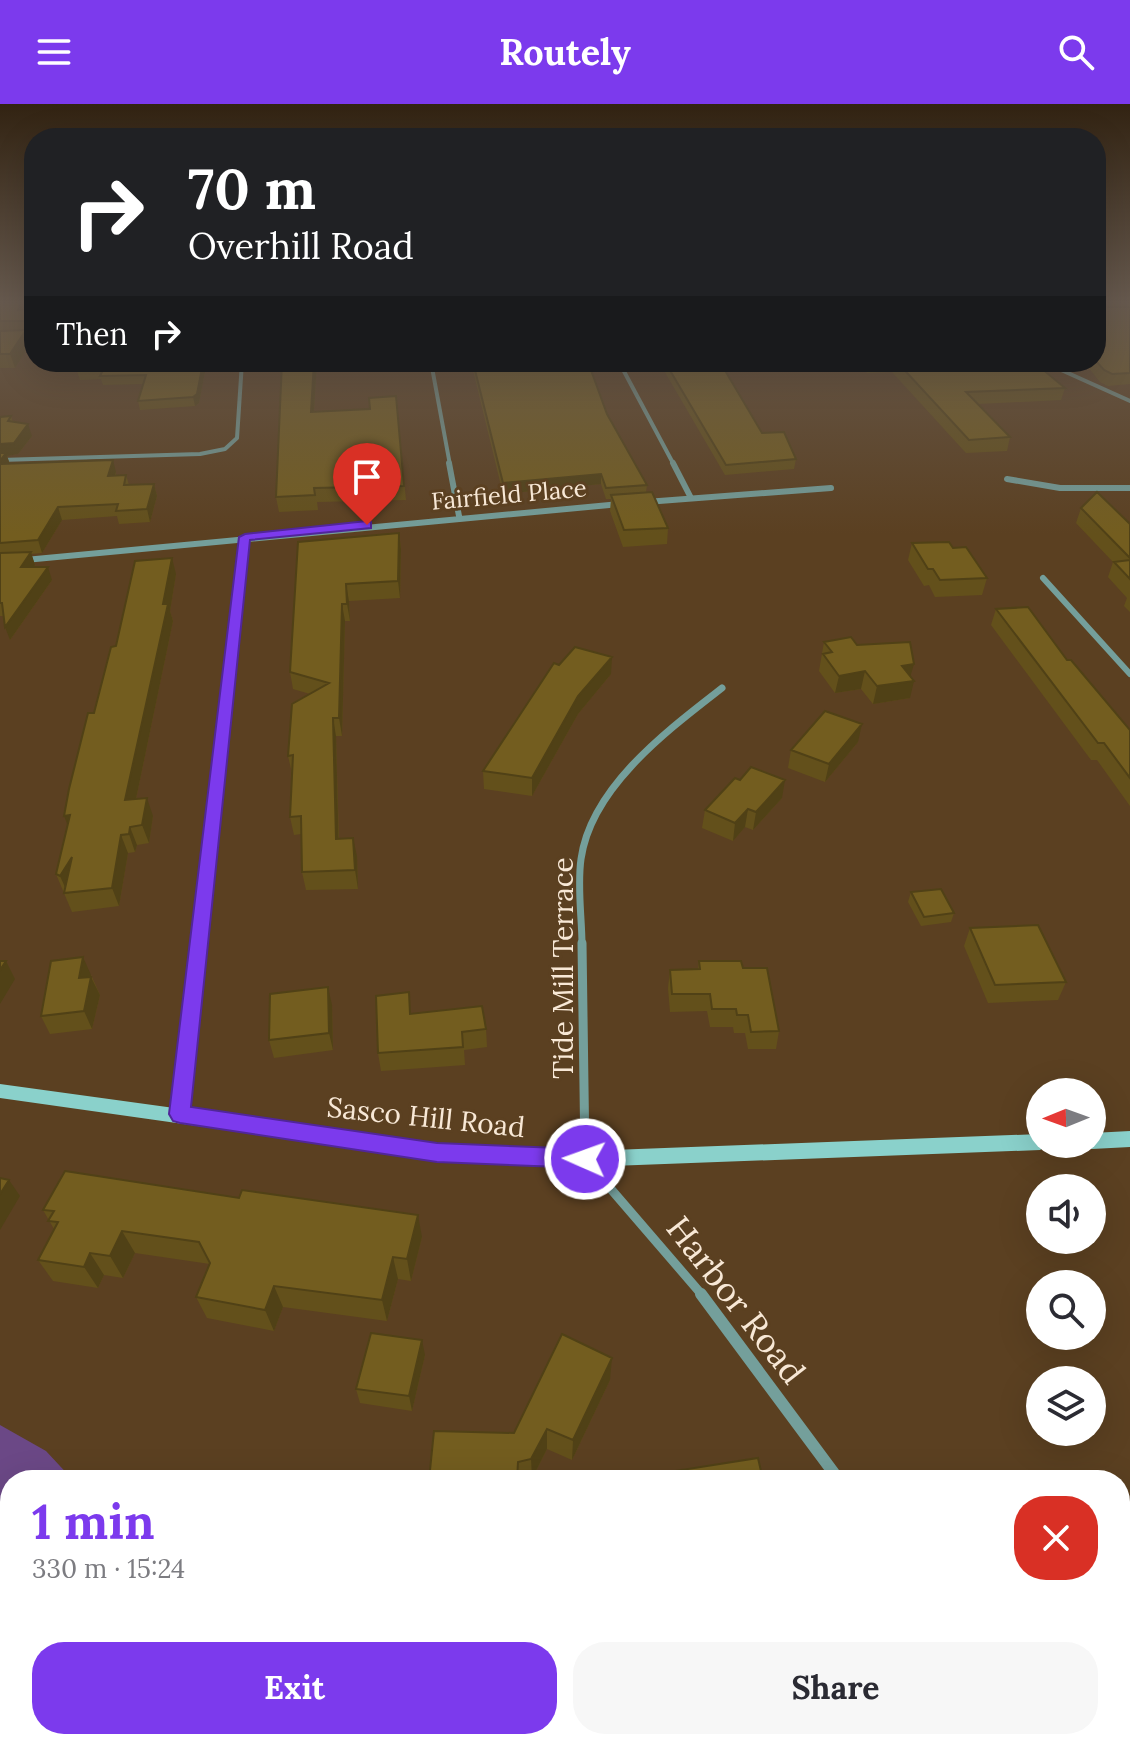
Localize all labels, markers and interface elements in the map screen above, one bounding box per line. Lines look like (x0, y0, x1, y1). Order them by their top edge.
text: Routely (499, 29, 631, 75)
icon: menu (32, 30, 76, 74)
icon: search (1054, 30, 1098, 74)
text: 70 m (188, 153, 316, 224)
icon: right (56, 160, 160, 264)
text: Overhill Road (188, 223, 414, 269)
icon: right (144, 312, 188, 356)
text: Then (56, 315, 128, 353)
pin (333, 443, 401, 525)
icon: arrive (345, 455, 389, 499)
street label: Fairfield Place (430, 472, 588, 517)
street label: Tide Mill Terrace (545, 857, 581, 1079)
north arrow (1026, 1078, 1106, 1158)
map controls (1026, 1078, 1106, 1446)
street label: Sasco Hill Road (325, 1089, 527, 1145)
position arrow (543, 1117, 627, 1201)
button: sound (1026, 1174, 1106, 1254)
street label: Harbor Road (658, 1207, 815, 1392)
button: search (1026, 1270, 1106, 1350)
button: layers (1026, 1366, 1106, 1446)
text: 1 min (32, 1491, 155, 1552)
button: close (1014, 1496, 1098, 1580)
text: 330 m · 15:24 (32, 1552, 185, 1585)
button: Exit (32, 1642, 557, 1734)
button: Share (573, 1642, 1098, 1734)

